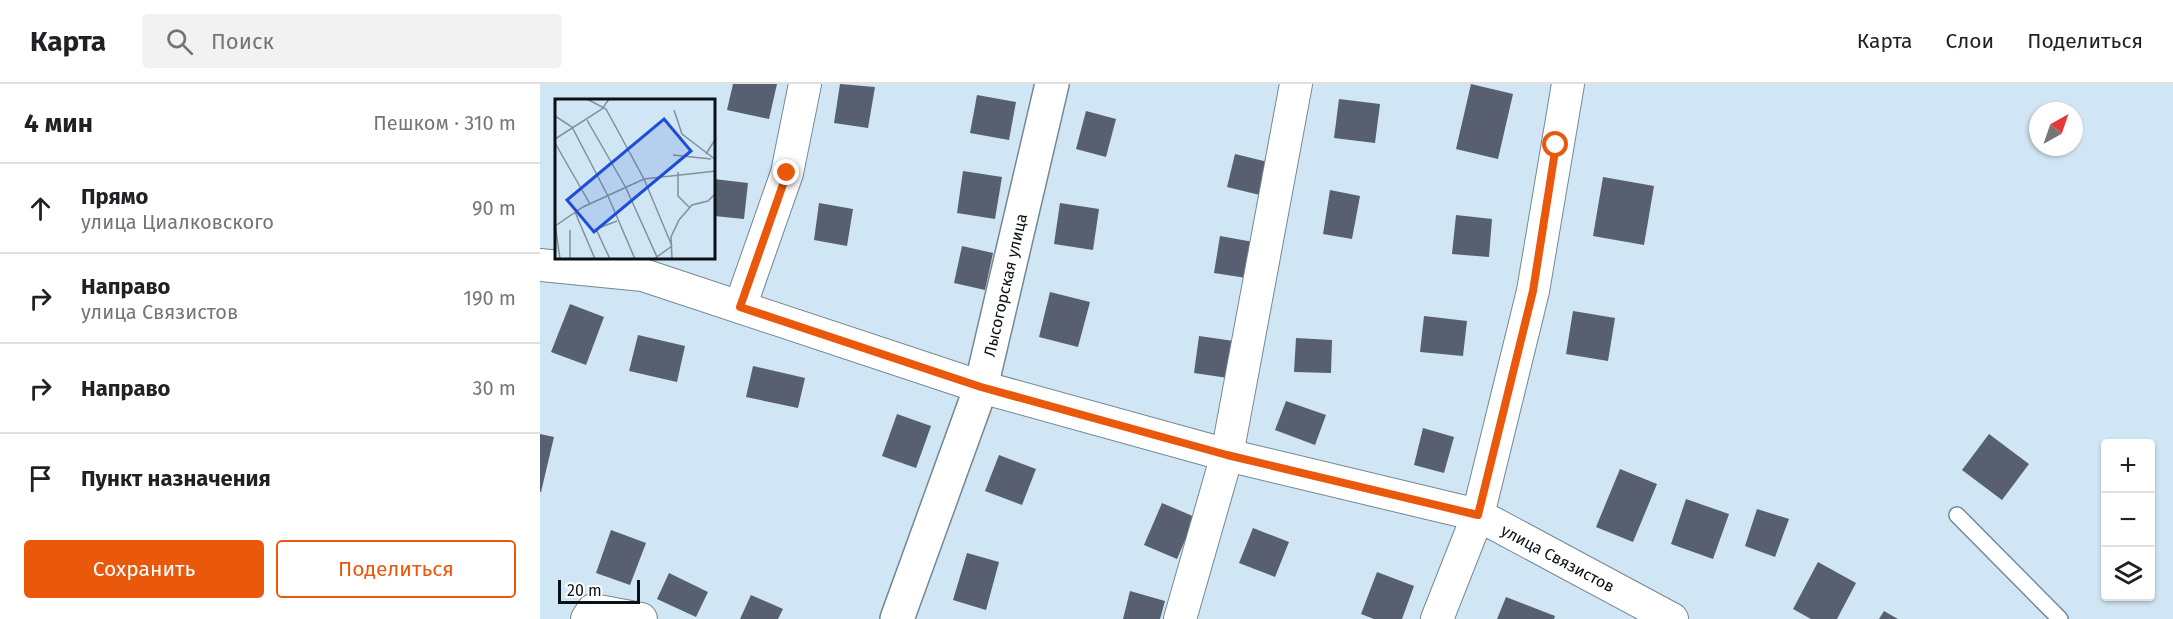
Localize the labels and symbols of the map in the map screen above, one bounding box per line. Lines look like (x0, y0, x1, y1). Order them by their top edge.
inset map (555, 99, 716, 260)
north arrow (2029, 102, 2083, 156)
route start (1542, 131, 1568, 157)
route end (773, 159, 799, 185)
street label: Лысогорская улица (980, 212, 1031, 359)
street label: улица Связистов (1498, 521, 1618, 596)
scale bar (558, 577, 640, 604)

